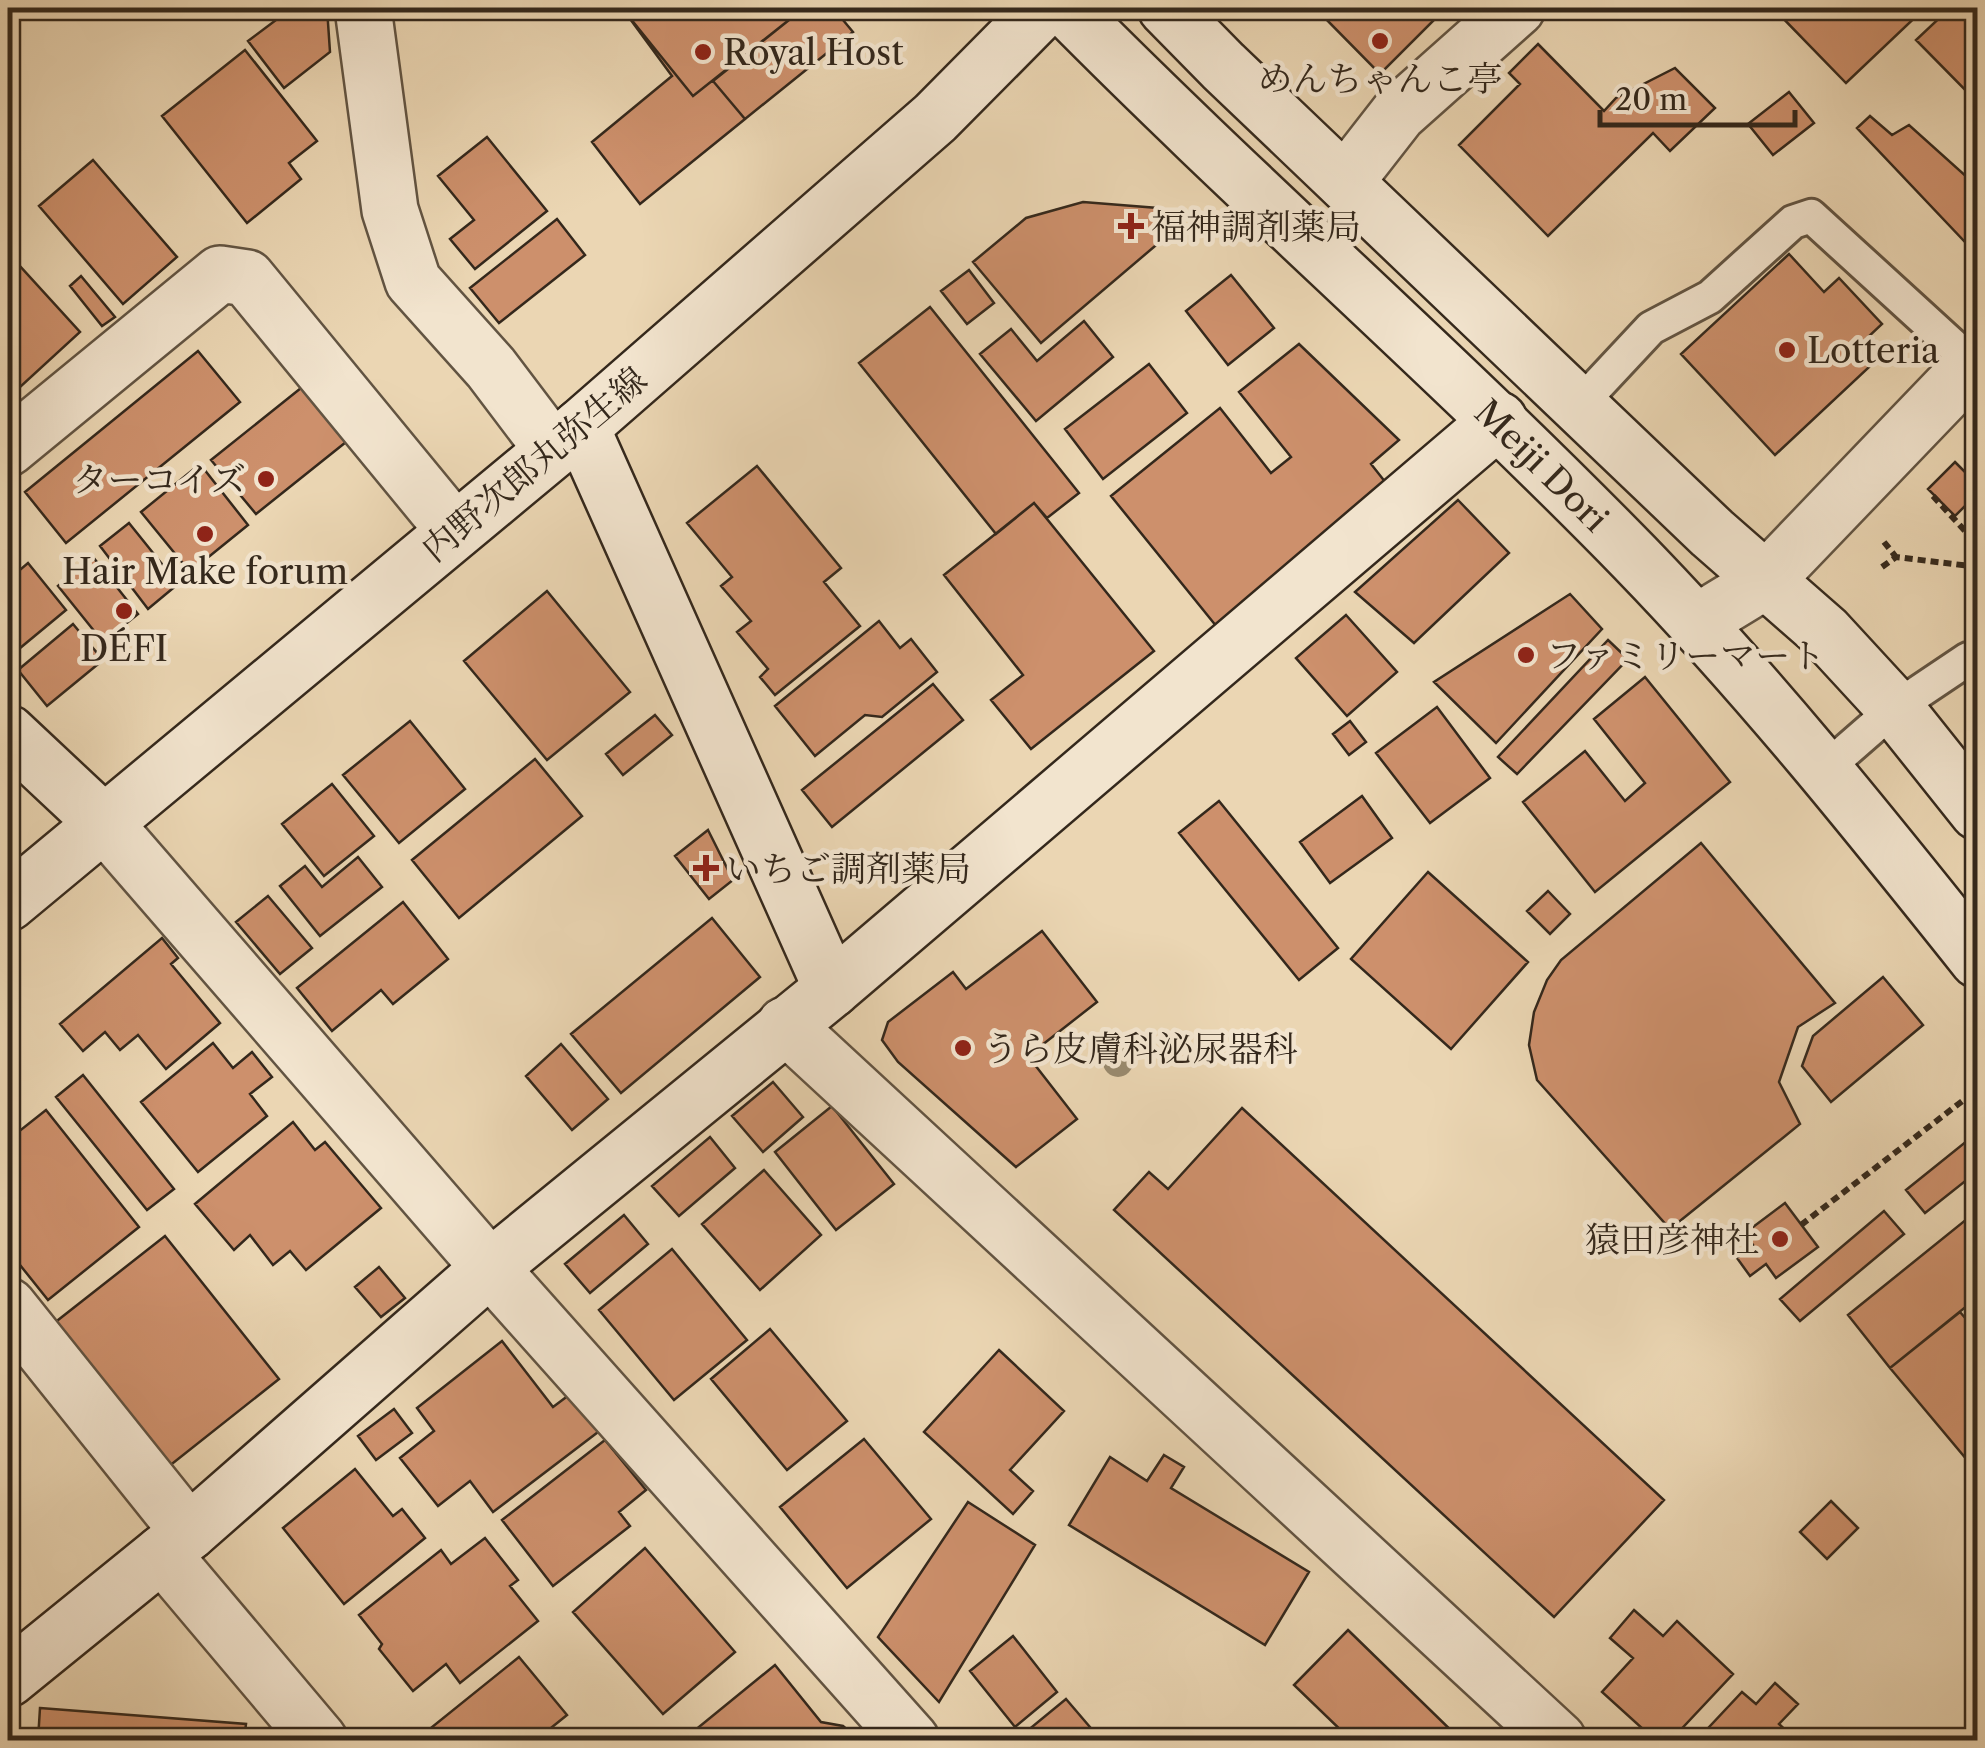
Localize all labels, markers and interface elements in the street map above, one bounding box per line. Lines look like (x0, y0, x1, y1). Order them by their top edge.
marker: めんちゃんこ亭 (1369, 30, 1391, 52)
place label: Royal Host (723, 31, 904, 74)
marker: Royal Host (692, 41, 714, 63)
place label: めんちゃんこ亭 (1257, 57, 1503, 100)
scale bar (1600, 65, 1795, 127)
text: 20 m (1615, 81, 1687, 118)
place label: 福神調剤薬局 (1151, 205, 1361, 248)
marker: 福神調剤薬局 (1120, 215, 1142, 237)
place label: Lotteria (1807, 329, 1940, 372)
marker: Lotteria (1776, 339, 1798, 361)
street label: 内野次郎丸弥生線 (413, 358, 655, 570)
street label: Meiji Dori (1466, 390, 1618, 540)
place label: ターコイズ (72, 458, 246, 501)
marker: ターコイズ (255, 468, 277, 490)
marker: Hair Make forum (194, 523, 216, 545)
place label: Hair Make forum (62, 550, 348, 593)
marker: DÉFI (113, 600, 135, 622)
place label: DÉFI (80, 627, 168, 670)
place label: ファミリーマート (1546, 634, 1825, 677)
marker: ファミリーマート (1515, 644, 1537, 666)
place label: いちご調剤薬局 (726, 847, 971, 890)
marker: いちご調剤薬局 (695, 857, 717, 879)
place label: うら皮膚科泌尿器科 (983, 1027, 1298, 1070)
marker: うら皮膚科泌尿器科 (952, 1037, 974, 1059)
place label: 猿田彦神社 (1585, 1218, 1760, 1261)
marker: 猿田彦神社 (1769, 1228, 1791, 1250)

